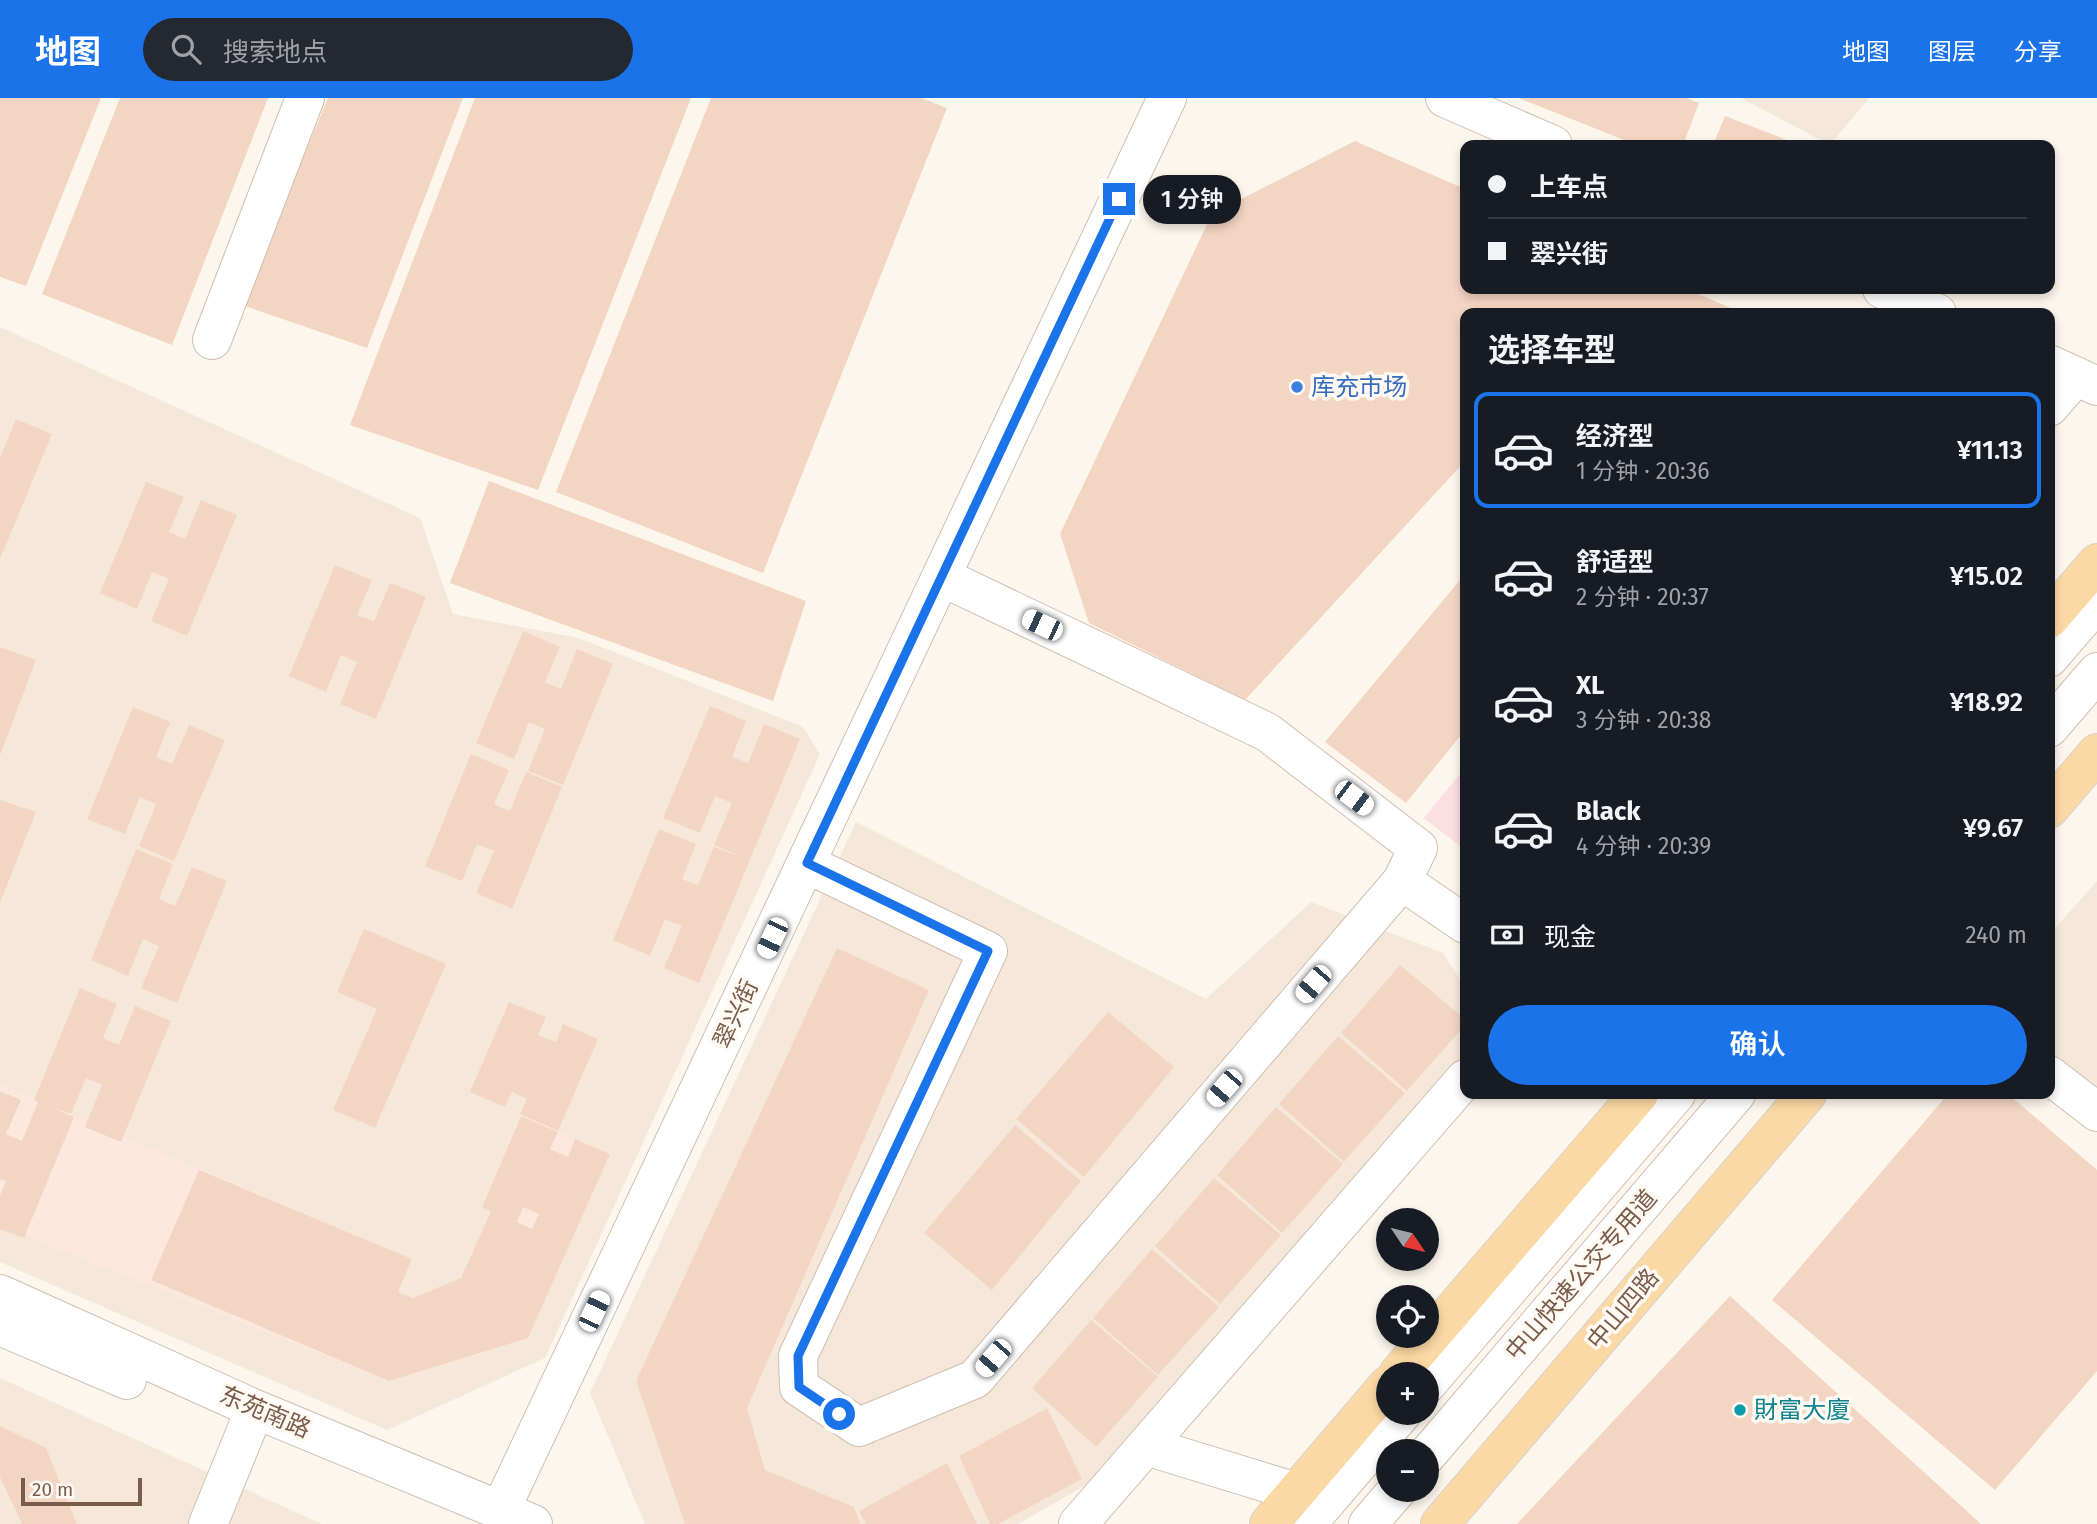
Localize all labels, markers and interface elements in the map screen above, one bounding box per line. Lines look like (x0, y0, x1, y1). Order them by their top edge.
search box (143, 18, 633, 81)
icon: search (167, 30, 205, 68)
text: 地图 (35, 32, 101, 72)
text: 搜索地点 (223, 37, 327, 68)
text: 地图 (1842, 38, 1890, 66)
text: 图层 (1928, 38, 1976, 66)
text: 分享 (2014, 38, 2062, 66)
text: 上车点 (1530, 172, 1608, 203)
callout: 1 分钟 (1144, 174, 1242, 224)
route end (1103, 183, 1135, 215)
text: 1 分钟 (1161, 185, 1223, 213)
text: 翠兴街 (1530, 239, 1608, 270)
text: 选择车型 (1488, 331, 1616, 369)
place label: 库充市场 (1311, 373, 1407, 401)
marker: 库充市场 (1289, 379, 1305, 395)
icon: car (1492, 419, 1555, 482)
text: 经济型 (1576, 421, 1654, 452)
text: ¥11.13 (1957, 435, 2023, 466)
text: 1 分钟 · 20:36 (1576, 457, 1709, 485)
icon: car (1492, 545, 1555, 608)
text: 舒适型 (1576, 547, 1654, 578)
text: ¥15.02 (1950, 561, 2023, 592)
text: 2 分钟 · 20:37 (1576, 583, 1709, 611)
car (1019, 607, 1066, 643)
text: XL (1576, 670, 1604, 701)
icon: car (1492, 671, 1555, 734)
text: ¥18.92 (1950, 687, 2023, 718)
text: 3 分钟 · 20:38 (1576, 706, 1711, 734)
car (1331, 777, 1378, 819)
text: Black (1576, 796, 1641, 827)
icon: car (1492, 797, 1555, 860)
text: ¥9.67 (1963, 813, 2023, 844)
text: 4 分钟 · 20:39 (1576, 832, 1711, 860)
car (754, 915, 791, 961)
icon: cash (1488, 916, 1526, 954)
text: 240 m (1965, 921, 2027, 949)
text: 现金 (1544, 922, 1596, 953)
car (1292, 961, 1335, 1007)
street label: 翠兴街 (708, 975, 764, 1053)
button: 确认 (1488, 1005, 2027, 1085)
car (1203, 1065, 1246, 1111)
street label: 中山快速公交专用道 (1500, 1184, 1662, 1366)
north arrow (1376, 1208, 1438, 1270)
map controls (1376, 1208, 1439, 1502)
street label: 中山四路 (1581, 1263, 1665, 1355)
button: locate (1376, 1285, 1439, 1348)
car (576, 1288, 613, 1334)
car (972, 1335, 1015, 1381)
button: + (1376, 1362, 1439, 1425)
street label: 东苑南路 (215, 1380, 315, 1444)
place label: 財富大廈 (1754, 1396, 1850, 1424)
route start (823, 1398, 855, 1430)
marker: 財富大廈 (1732, 1402, 1748, 1418)
button: − (1376, 1439, 1439, 1502)
scale bar (21, 1475, 142, 1507)
text: 20 m (32, 1478, 73, 1501)

